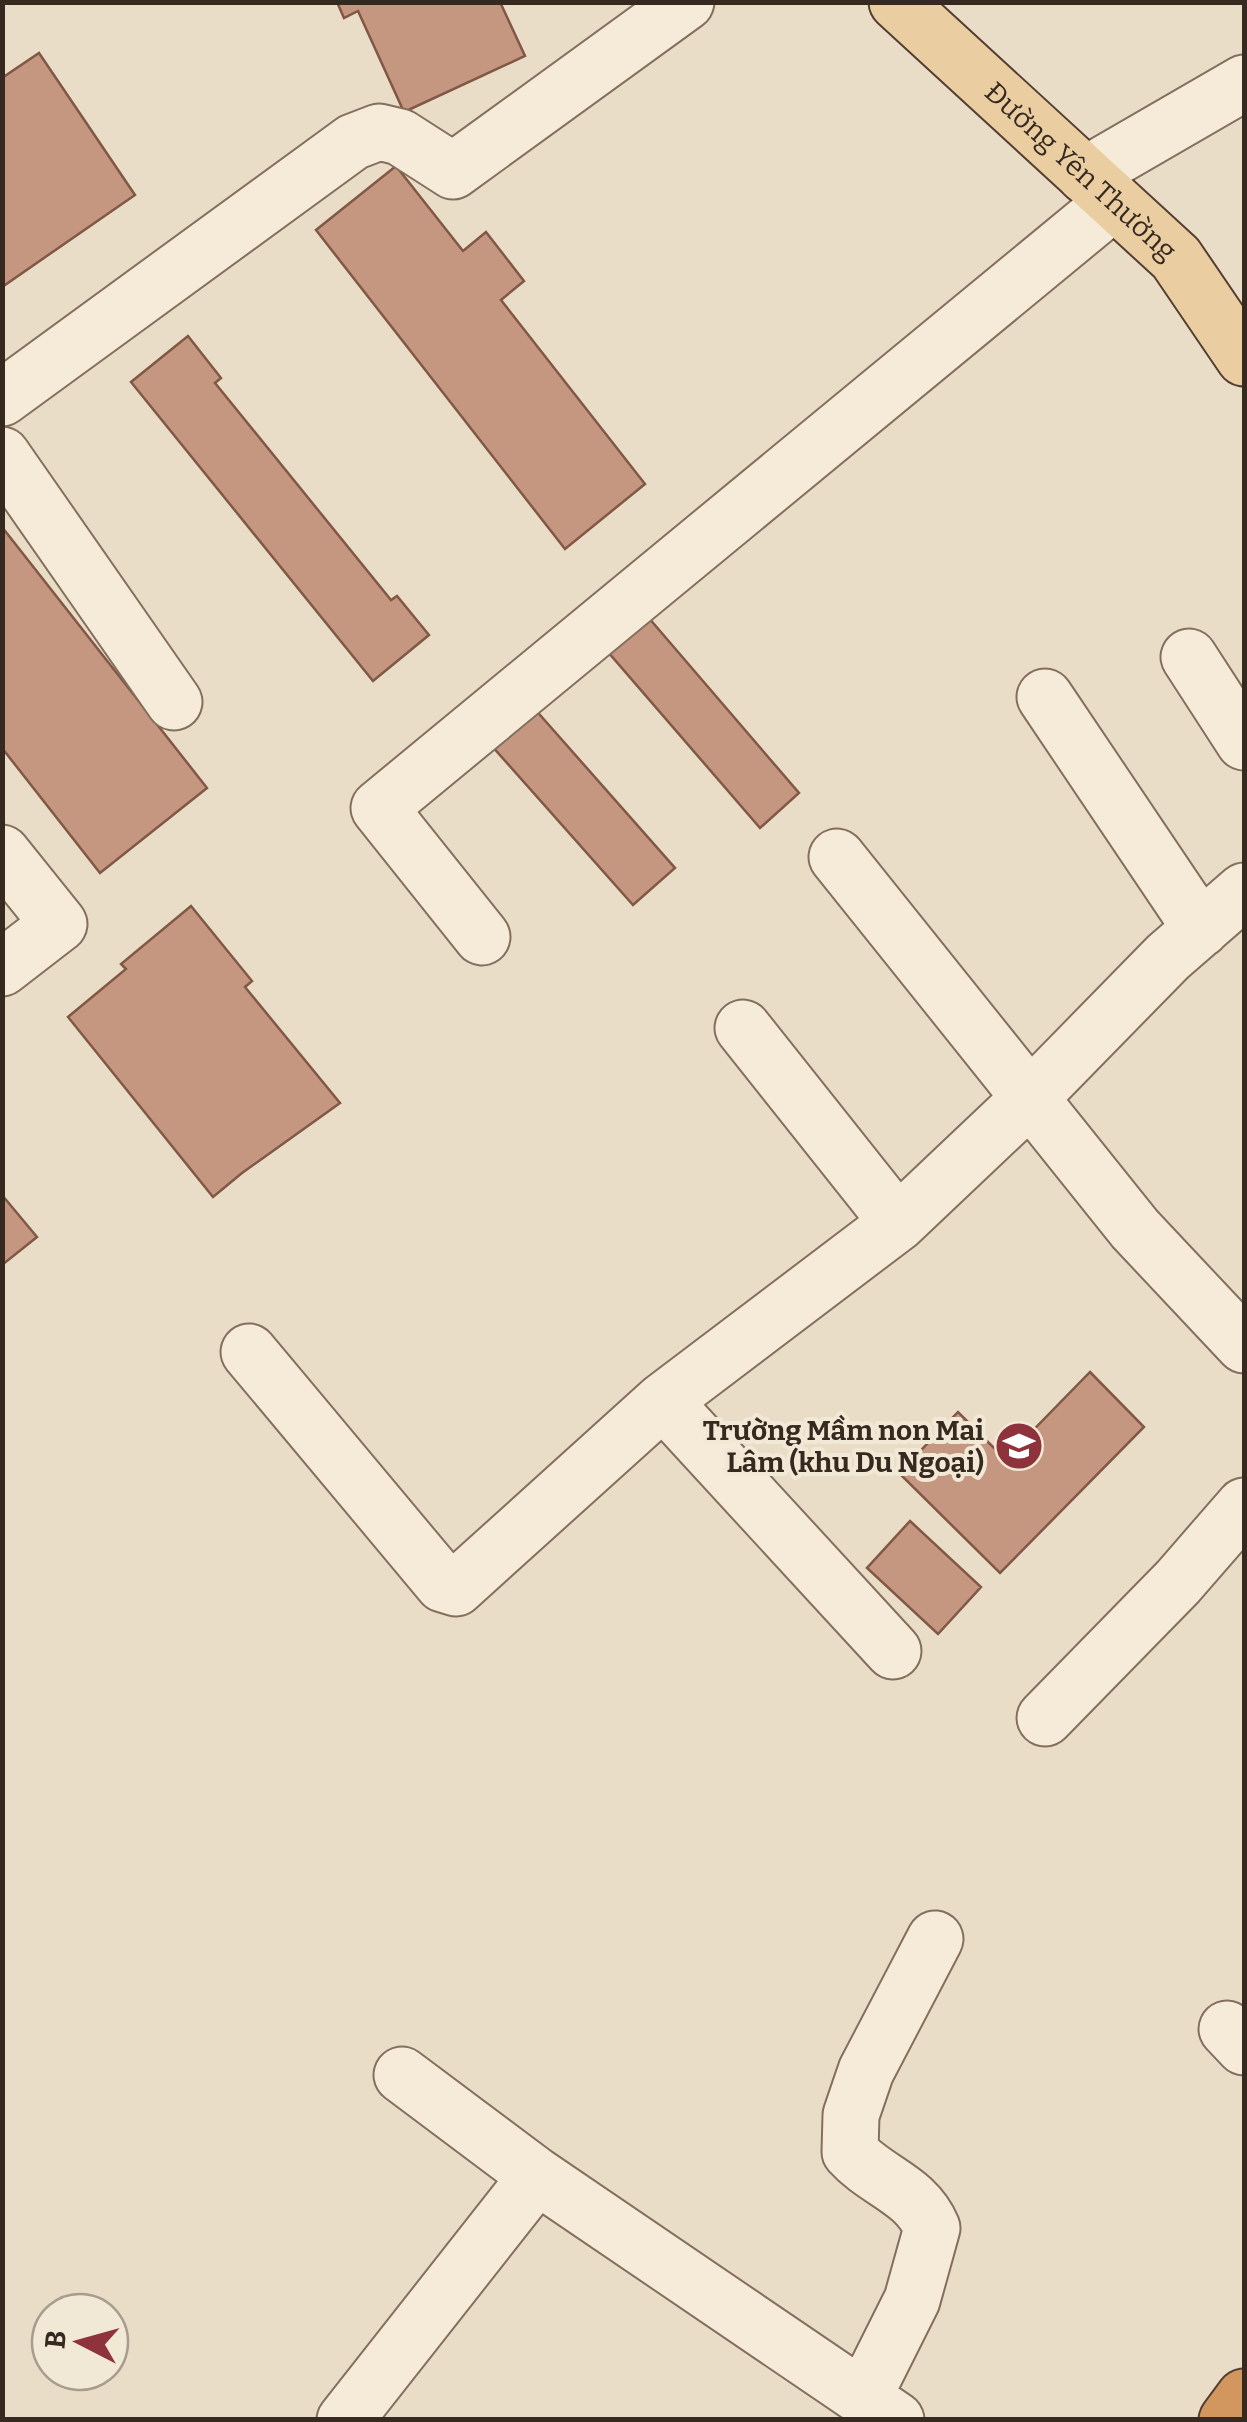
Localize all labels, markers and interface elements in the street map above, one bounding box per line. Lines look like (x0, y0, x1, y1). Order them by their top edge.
street label: Đường Yên Thường (978, 75, 1183, 267)
place label: Trường Mầm non Mai Lâm (khu Du Ngoại) (703, 1414, 984, 1479)
school or university icon: Trường Mầm non Mai Lâm (khu Du Ngoại) (993, 1420, 1045, 1472)
north arrow (30, 2292, 130, 2392)
text: B (38, 2329, 73, 2350)

